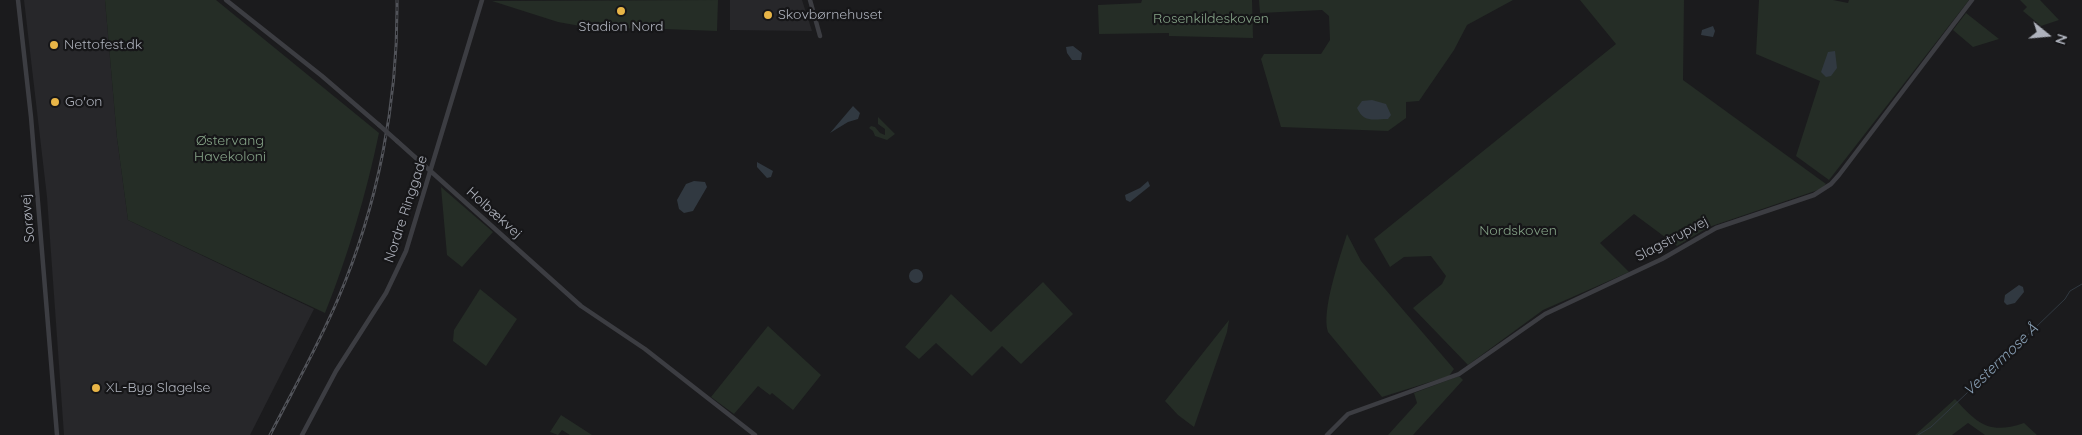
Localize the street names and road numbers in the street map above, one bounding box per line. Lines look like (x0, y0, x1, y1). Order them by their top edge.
street label: Nordre Ringgade (381, 153, 431, 265)
street label: Holbækvej (463, 184, 525, 242)
street label: Sorøvej (17, 193, 39, 243)
street label: Slagstrupvej (1633, 213, 1711, 265)

